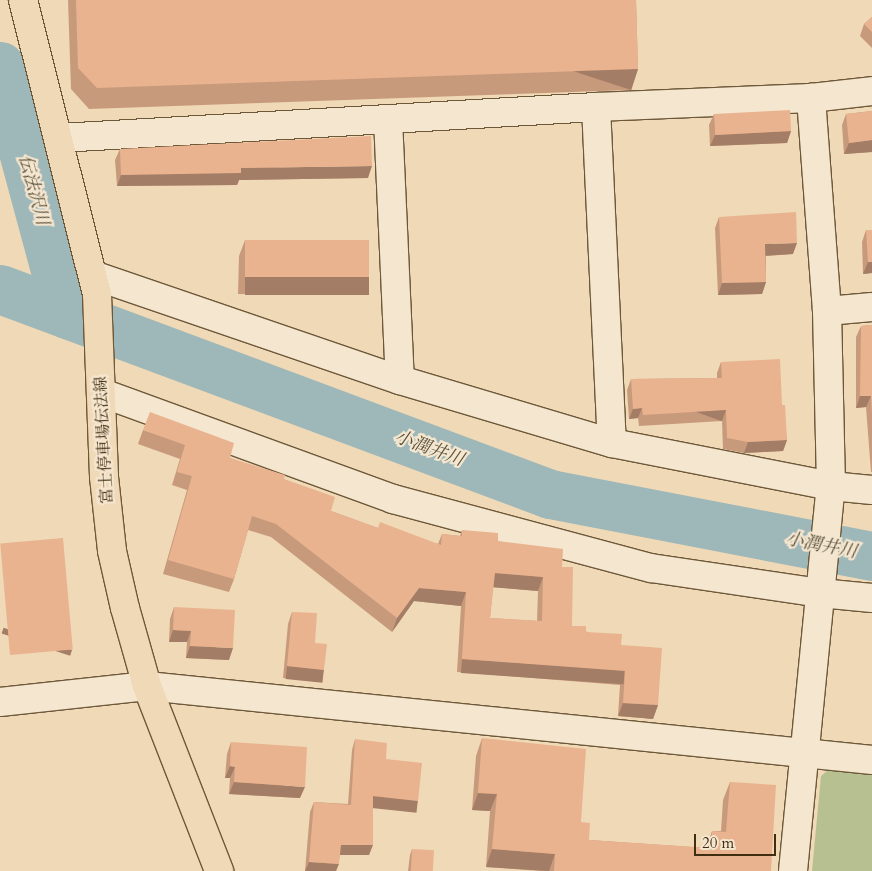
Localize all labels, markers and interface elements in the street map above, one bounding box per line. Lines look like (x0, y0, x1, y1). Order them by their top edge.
water label: 伝法沢川 (13, 152, 53, 228)
street label: 富士停車場伝法線 (91, 376, 117, 504)
water label: 小潤井川 (391, 427, 467, 471)
water label: 小潤井川 (784, 529, 858, 563)
scale bar (697, 824, 780, 856)
text: 20 m (702, 833, 734, 853)

